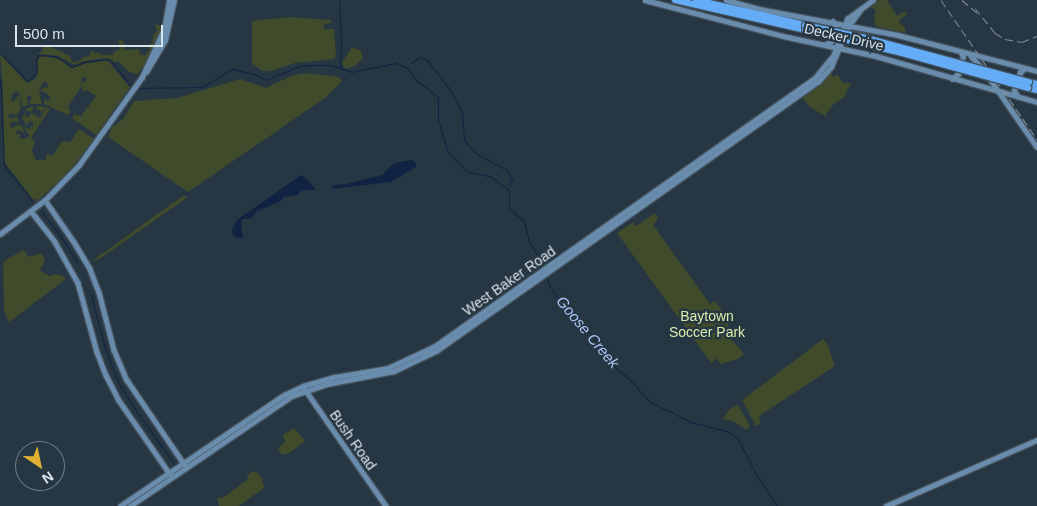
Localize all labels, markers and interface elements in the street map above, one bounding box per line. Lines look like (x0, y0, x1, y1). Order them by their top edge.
scale bar (18, 15, 165, 47)
street label: Decker Drive (803, 20, 885, 54)
text: 500 m (23, 25, 65, 42)
street label: West Baker Road (459, 243, 559, 319)
water label: Goose Creek (553, 292, 623, 372)
park label: Baytown Soccer Park (669, 308, 745, 341)
street label: Bush Road (326, 407, 380, 473)
north arrow (15, 441, 65, 491)
text: N (39, 468, 56, 487)

